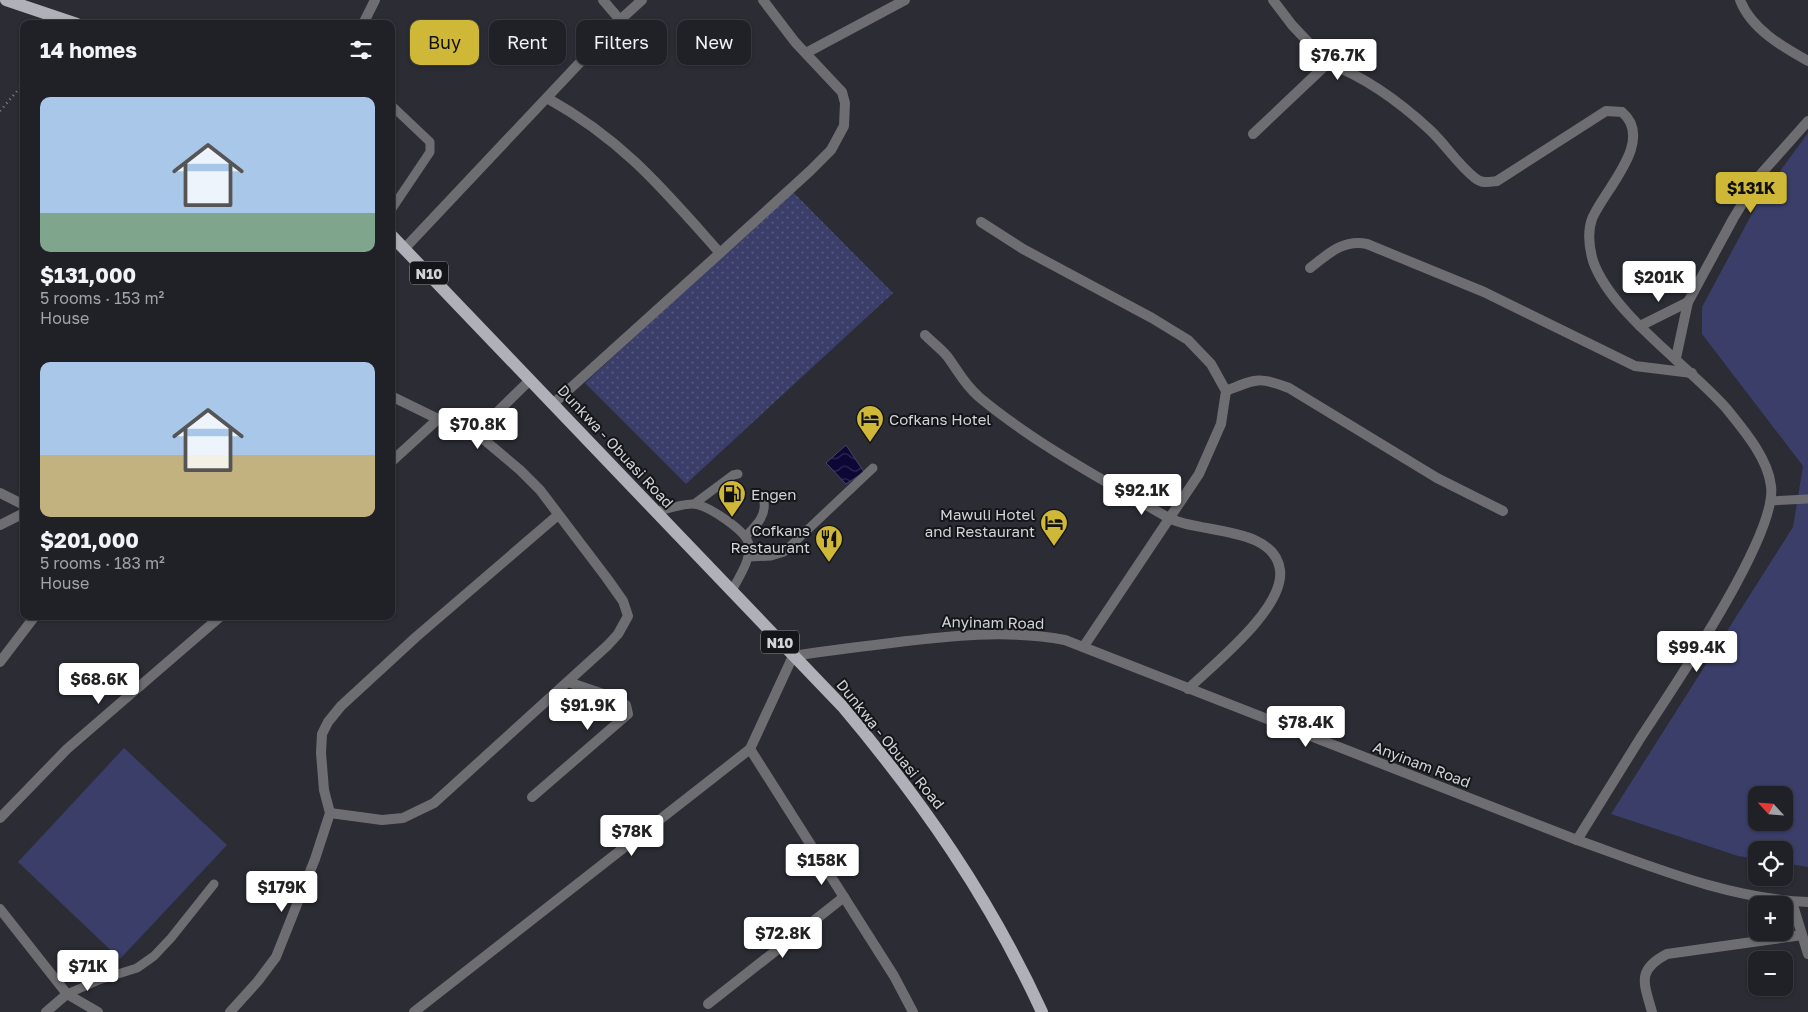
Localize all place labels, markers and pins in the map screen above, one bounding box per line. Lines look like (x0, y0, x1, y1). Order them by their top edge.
pin: $76.7K (1297, 38, 1379, 81)
pin: $131K (1716, 172, 1786, 214)
pin: $201K (1624, 260, 1694, 303)
hotel icon: Cofkans Hotel (855, 404, 885, 443)
pin: $70.8K (437, 408, 519, 450)
place label: Cofkans Hotel (889, 410, 991, 428)
pin: $92.1K (1101, 474, 1183, 516)
fuel station icon: Engen (717, 479, 747, 518)
place label: Engen (751, 485, 797, 503)
place label: Mawuli Hotel and Restaurant (925, 505, 1035, 540)
hotel icon: Mawuli Hotel and Restaurant (1039, 508, 1069, 547)
place label: Cofkans Restaurant (730, 521, 810, 556)
restaurant icon: Cofkans Restaurant (814, 524, 844, 563)
pin: $99.4K (1656, 630, 1738, 673)
pin: $68.6K (58, 662, 140, 705)
pin: $91.9K (547, 688, 629, 731)
pin: $78.4K (1265, 706, 1347, 748)
pin: $78K (602, 814, 662, 857)
pin: $158K (787, 844, 857, 886)
pin: $179K (247, 870, 317, 913)
pin: $72.8K (742, 916, 824, 959)
pin: $71K (58, 950, 118, 992)

